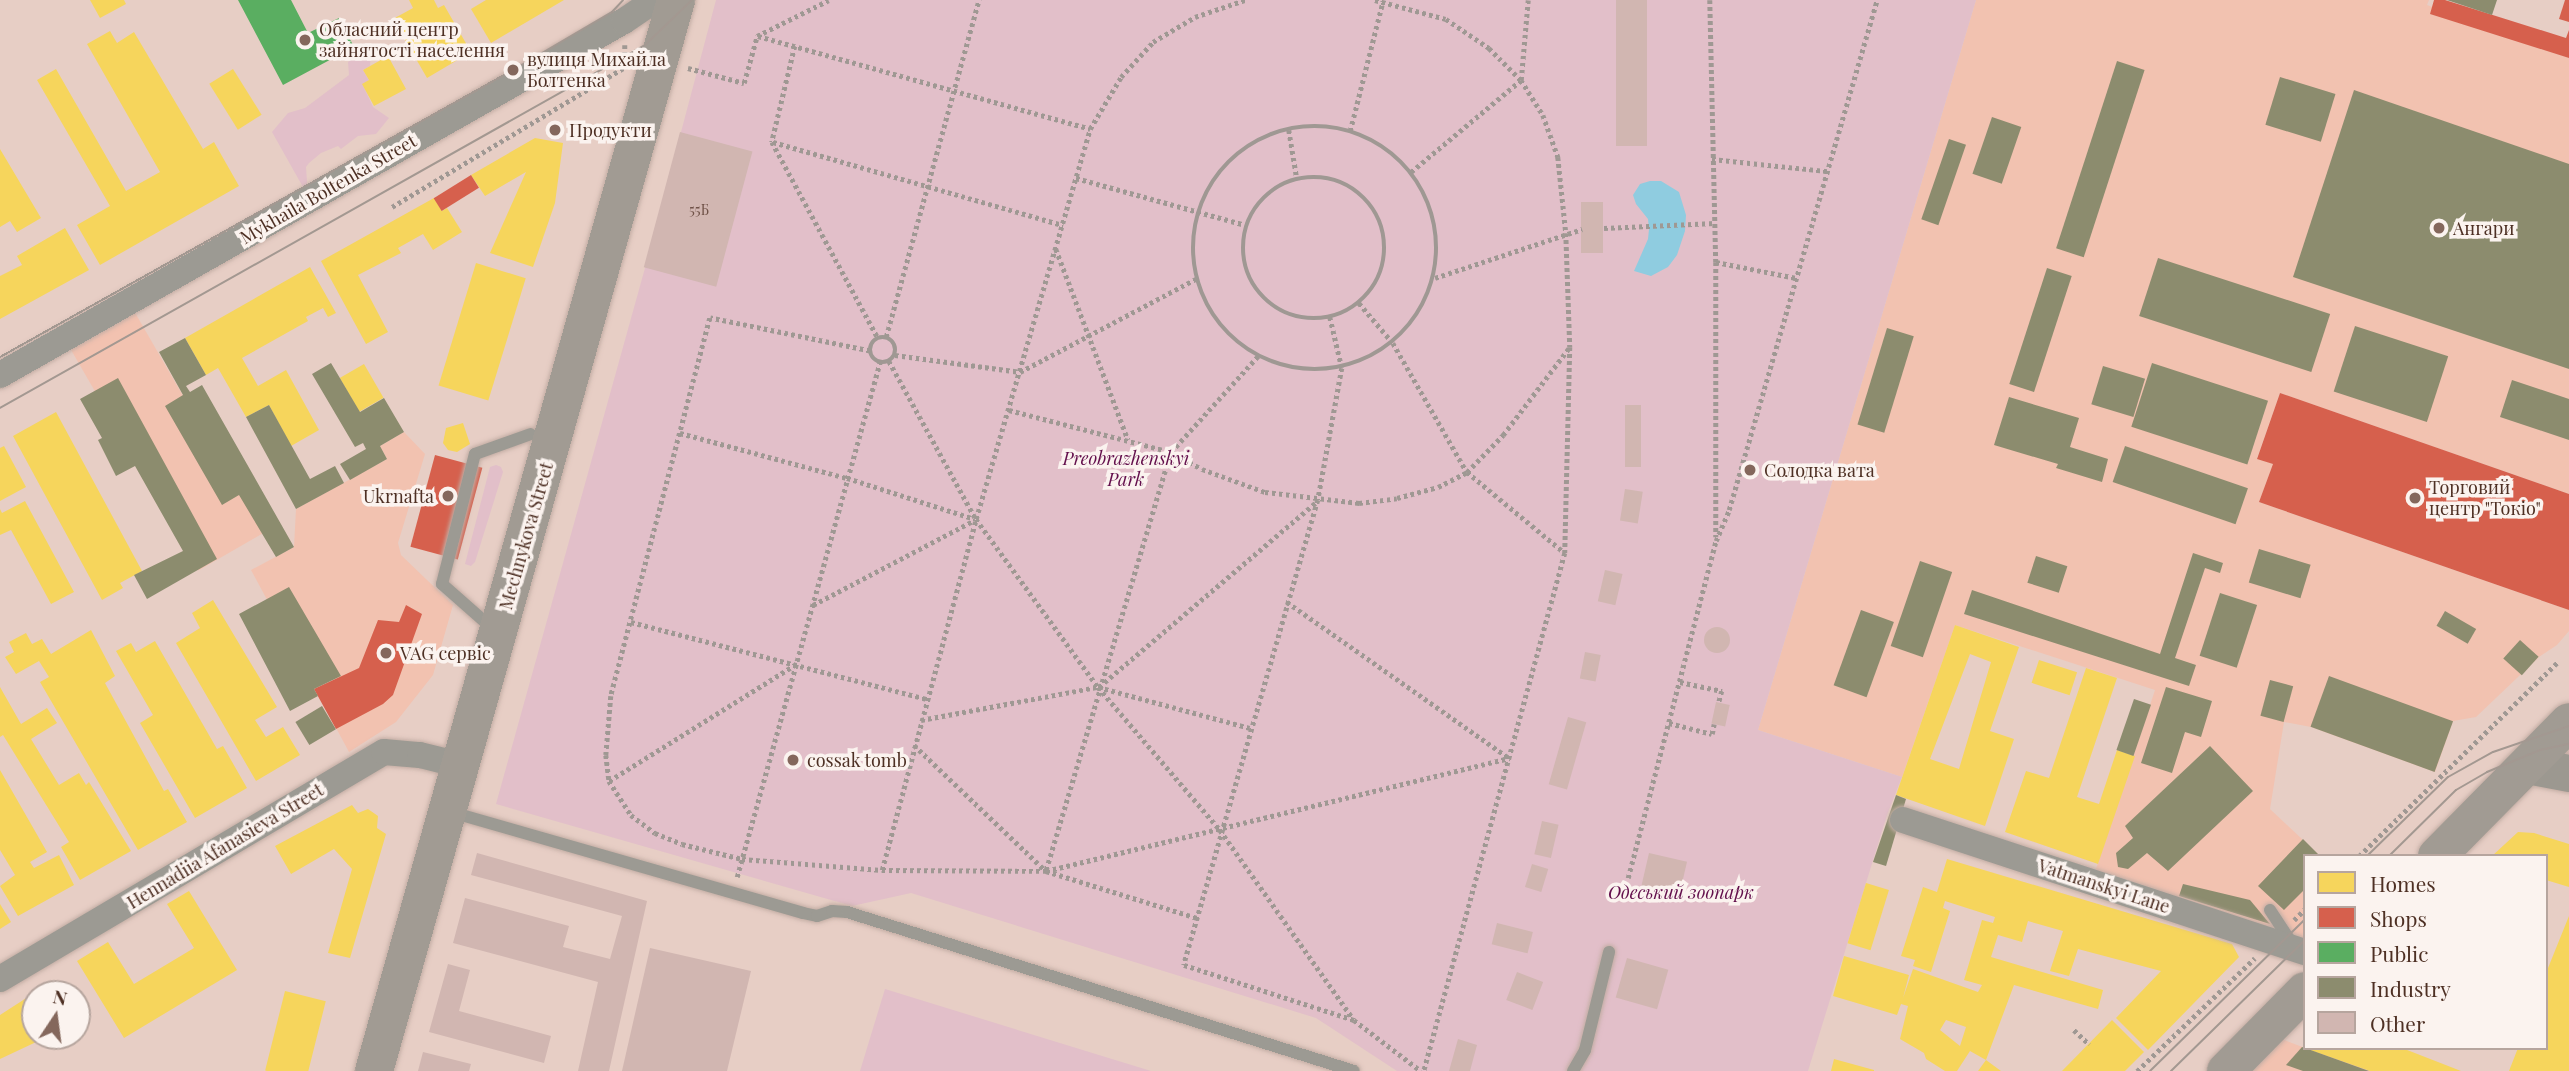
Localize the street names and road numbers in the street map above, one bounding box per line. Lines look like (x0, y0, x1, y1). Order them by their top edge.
street label: Mykhaila Boltenka Street (236, 129, 420, 249)
street label: Mechnykova Street (495, 460, 557, 612)
street label: Hennadiia Afanasieva Street (123, 779, 327, 913)
street label: Vatmanskyi Lane (2035, 854, 2173, 918)

